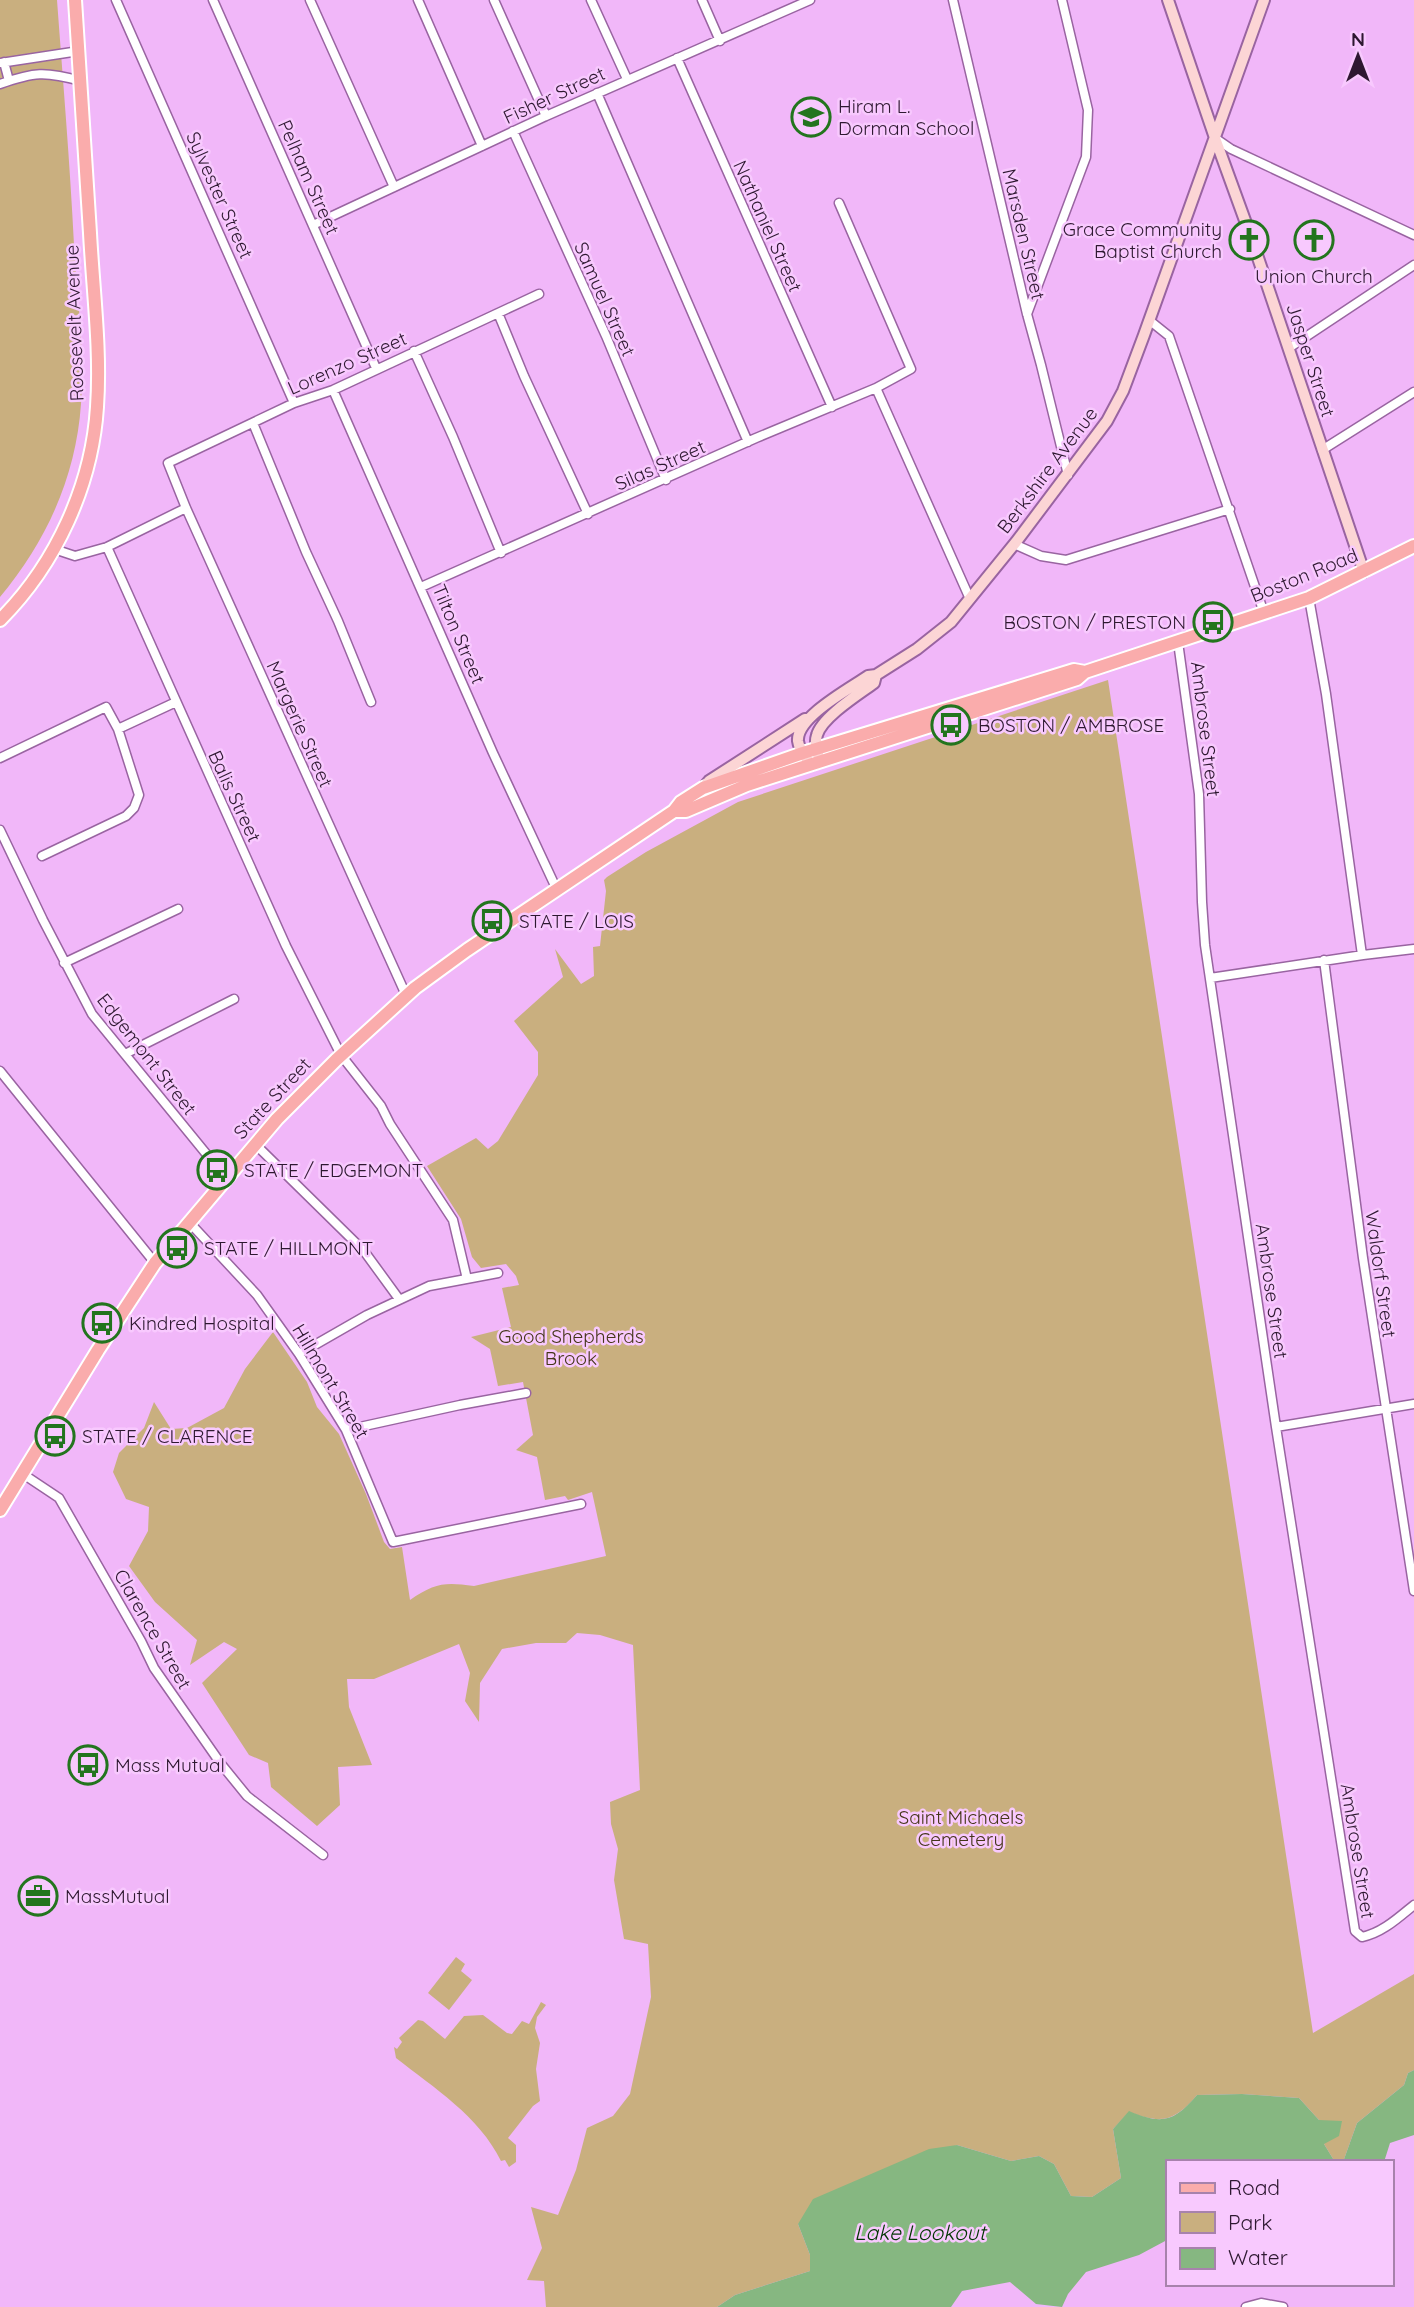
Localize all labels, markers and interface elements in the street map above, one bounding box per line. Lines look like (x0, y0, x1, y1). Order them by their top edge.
north arrow (1323, 21, 1393, 91)
text: N (1351, 27, 1365, 51)
street label: Fisher Street (499, 61, 609, 129)
place label: Hiram L. Dorman School (838, 94, 974, 140)
school or university icon: Hiram L. Dorman School (790, 96, 832, 138)
street label: Pelham Street (273, 116, 345, 238)
street label: Sylvester Street (181, 128, 259, 262)
street label: Nathaniel Street (728, 157, 808, 295)
street label: Marsden Street (997, 166, 1051, 302)
place label: Grace Community Baptist Church (1063, 217, 1222, 263)
church icon: Grace Community Baptist Church (1228, 219, 1270, 261)
church icon: Union Church (1293, 219, 1335, 261)
street label: Samuel Street (569, 238, 641, 360)
street label: Roosevelt Avenue (59, 244, 89, 402)
place label: Union Church (1255, 264, 1373, 288)
street label: Jasper Street (1281, 300, 1341, 420)
street label: Lorenzo Street (284, 326, 410, 400)
street label: Berkshire Avenue (992, 402, 1102, 538)
street label: Silas Street (611, 434, 709, 496)
street label: Boston Road (1247, 543, 1361, 607)
street label: Tilton Street (427, 581, 491, 687)
bus stop icon: BOSTON / PRESTON (1192, 601, 1234, 643)
place label: BOSTON / PRESTON (1004, 610, 1186, 634)
street label: Margerie Street (261, 657, 339, 791)
street label: Ambrose Street (1186, 660, 1226, 798)
bus stop icon: BOSTON / AMBROSE (930, 704, 972, 746)
place label: BOSTON / AMBROSE (978, 713, 1164, 737)
street label: Balis Street (203, 746, 267, 846)
bus stop icon: STATE / LOIS (471, 900, 513, 942)
place label: STATE / LOIS (519, 909, 634, 933)
street label: Edgemont Street (92, 988, 202, 1120)
street label: State Street (228, 1052, 316, 1144)
bus stop icon: STATE / EDGEMONT (196, 1149, 238, 1191)
place label: STATE / EDGEMONT (244, 1158, 423, 1182)
street label: Waldorf Street (1360, 1209, 1402, 1339)
street label: Ambrose Street (1251, 1222, 1293, 1360)
bus stop icon: STATE / HILLMONT (156, 1227, 198, 1269)
place label: STATE / HILLMONT (204, 1236, 373, 1260)
bus stop icon: Kindred Hospital (81, 1302, 123, 1344)
place label: Kindred Hospital (129, 1311, 275, 1335)
street label: Hillmont Street (287, 1319, 375, 1443)
park label: Good Shepherds Brook (498, 1324, 644, 1370)
bus stop icon: STATE / CLARENCE (34, 1415, 76, 1457)
place label: STATE / CLARENCE (82, 1424, 252, 1448)
street label: Clarence Street (109, 1565, 197, 1693)
bus stop icon: Mass Mutual (67, 1744, 109, 1786)
place label: Mass Mutual (115, 1753, 225, 1777)
street label: Ambrose Street (1335, 1782, 1381, 1920)
park label: Saint Michaels Cemetery (899, 1805, 1023, 1851)
office icon: MassMutual (17, 1875, 59, 1917)
place label: MassMutual (65, 1884, 170, 1908)
legend (1166, 2160, 1393, 2286)
text: Road (1228, 2174, 1280, 2200)
text: Park (1228, 2209, 1272, 2235)
water label: Lake Lookout (854, 2219, 989, 2245)
text: Water (1228, 2244, 1288, 2270)

